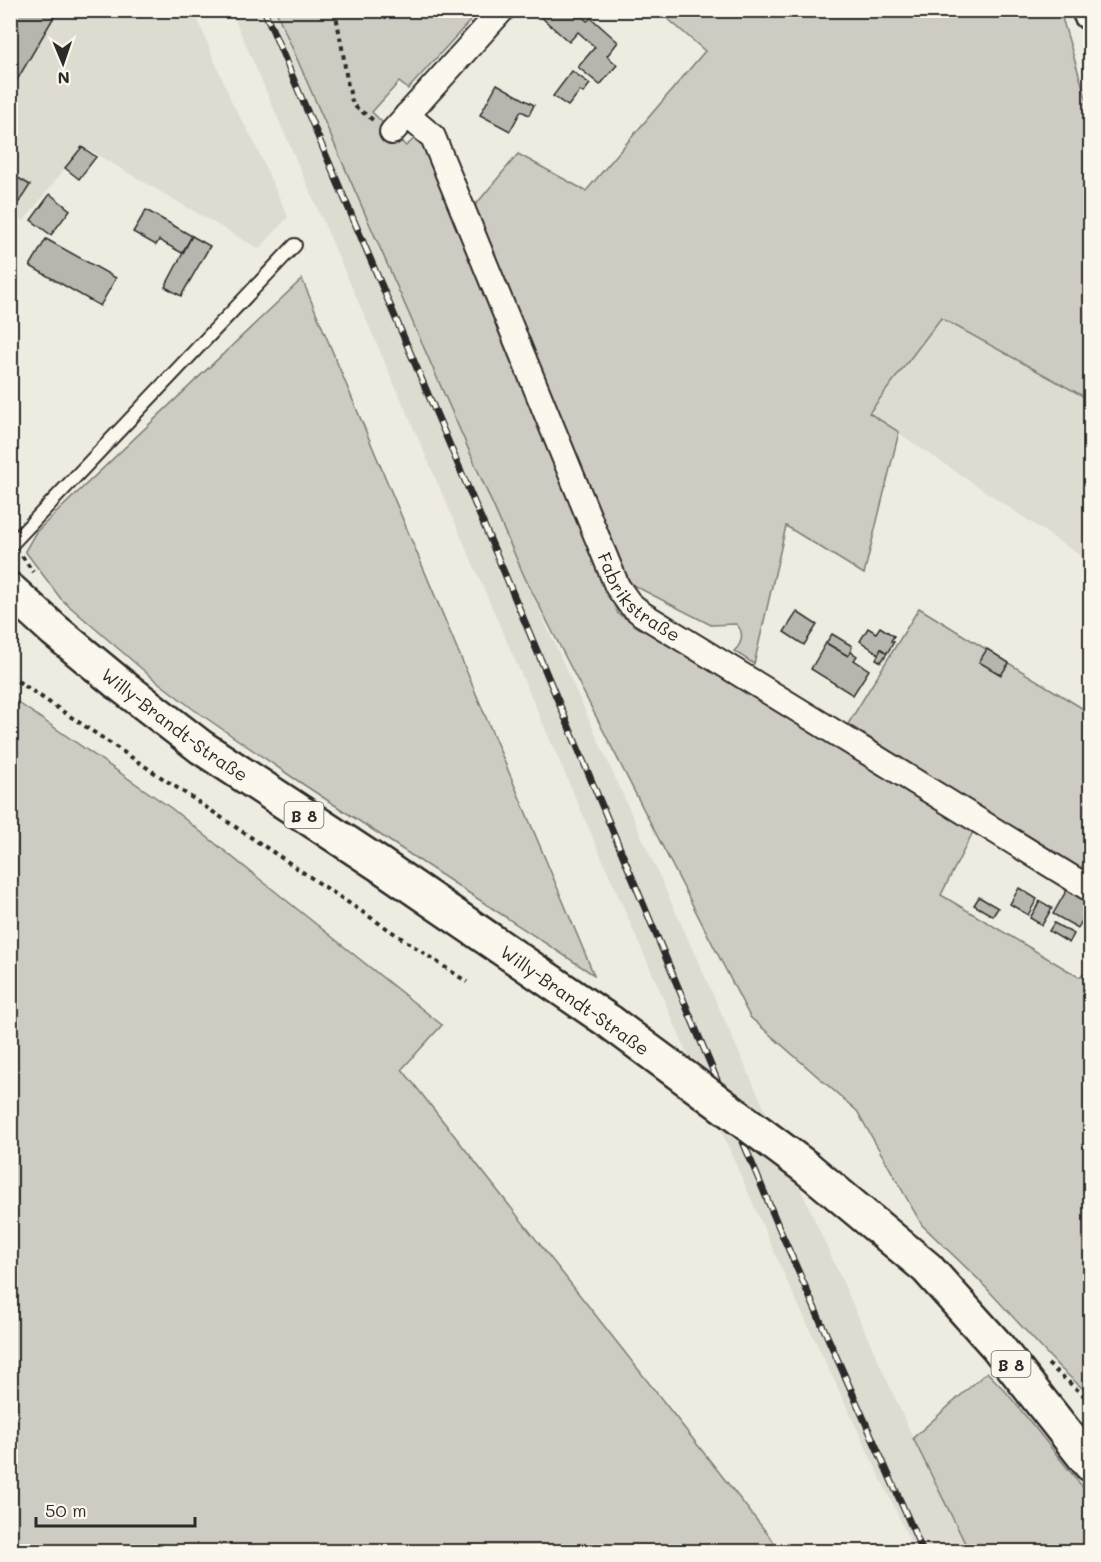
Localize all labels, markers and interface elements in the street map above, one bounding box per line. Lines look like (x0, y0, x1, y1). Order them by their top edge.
north arrow (33, 33, 93, 93)
text: N (57, 68, 70, 89)
street label: Fabrikstraße (592, 549, 685, 647)
street label: Willy-Brandt-Straße (97, 662, 253, 787)
road number: B 8 (284, 802, 324, 828)
street label: Willy-Brandt-Straße (496, 940, 654, 1060)
road number: B 8 (992, 1351, 1030, 1377)
scale bar (36, 1490, 195, 1528)
text: 50 m (45, 1498, 87, 1522)

